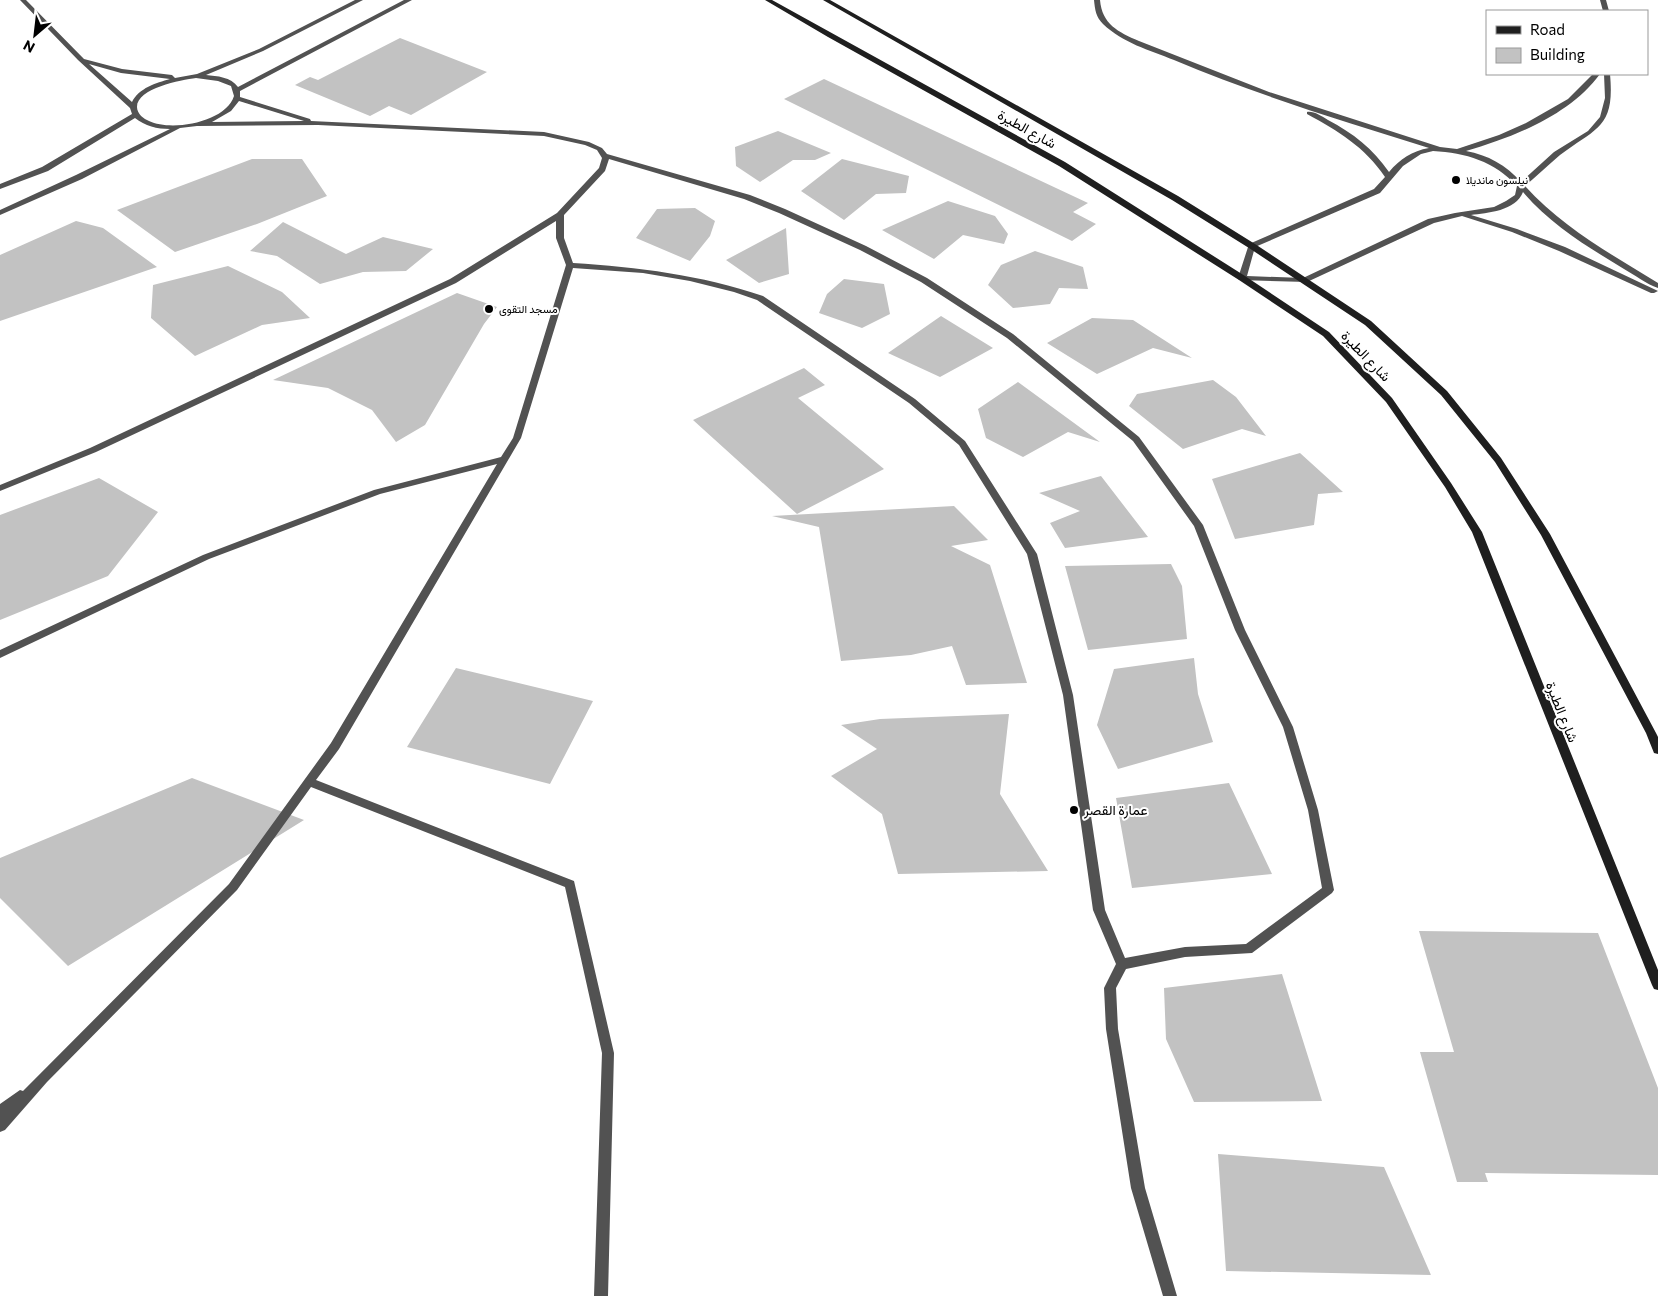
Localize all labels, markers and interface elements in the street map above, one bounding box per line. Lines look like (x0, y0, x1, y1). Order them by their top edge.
north arrow (10, 10, 60, 60)
legend (1486, 10, 1648, 75)
text: Road (1530, 20, 1565, 38)
text: N (20, 37, 37, 57)
text: Building (1530, 45, 1585, 63)
street label: شارع الطيرة (994, 106, 1059, 154)
place label: نيلسون مانديلا (1466, 173, 1528, 187)
marker: نيلسون مانديلا (1450, 174, 1462, 186)
place label: مسجد التقوى (499, 302, 558, 316)
marker: مسجد التقوى (483, 303, 495, 315)
street label: شارع الطيرة (1336, 327, 1395, 387)
street label: شارع الطيرة (1540, 679, 1582, 746)
place label: عمارة القصر (1083, 801, 1148, 819)
marker: عمارة القصر (1068, 804, 1080, 816)

